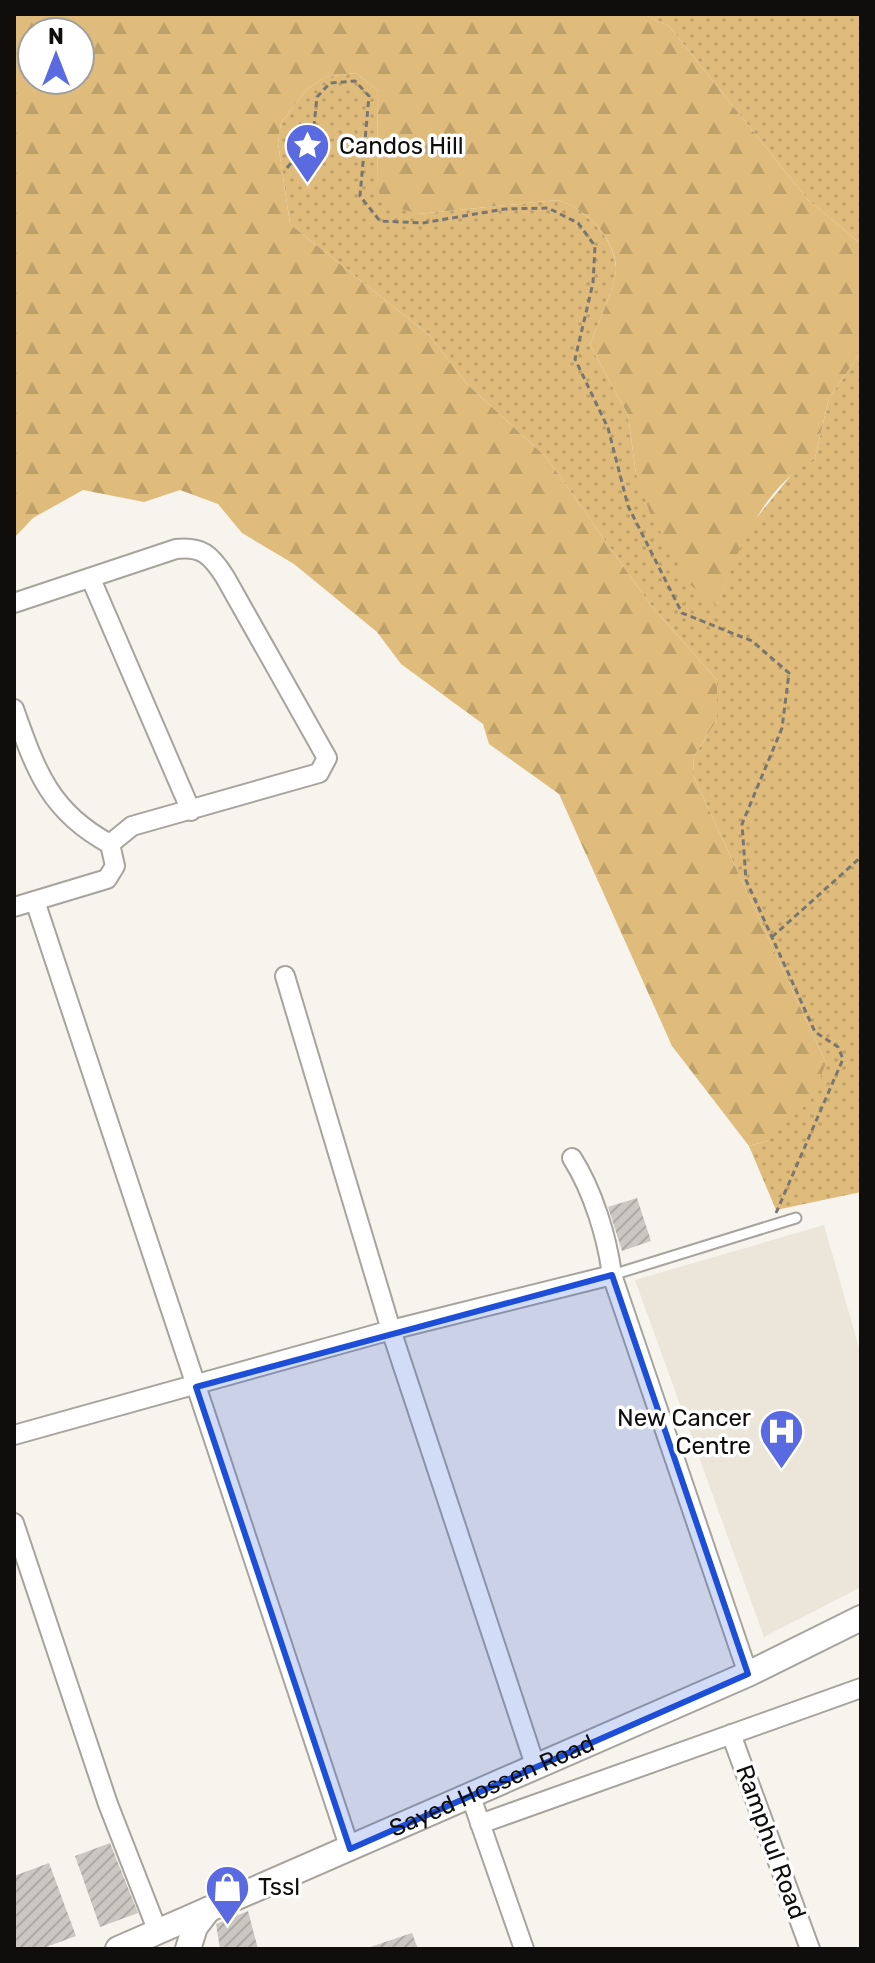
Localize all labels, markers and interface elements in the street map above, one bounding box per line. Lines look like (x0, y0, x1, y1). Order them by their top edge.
north arrow (16, 16, 96, 96)
text: N (48, 23, 64, 50)
place icon: Candos Hill (284, 122, 332, 185)
place label: Candos Hill (339, 132, 464, 160)
place label: New Cancer Centre (617, 1404, 751, 1460)
hospital icon: New Cancer Centre (758, 1408, 806, 1471)
street label: Sayed Hossen Road (385, 1729, 599, 1843)
street label: Ramphul Road (730, 1761, 812, 1923)
shop icon: Tssl (203, 1863, 251, 1926)
place label: Tssl (258, 1873, 300, 1901)

